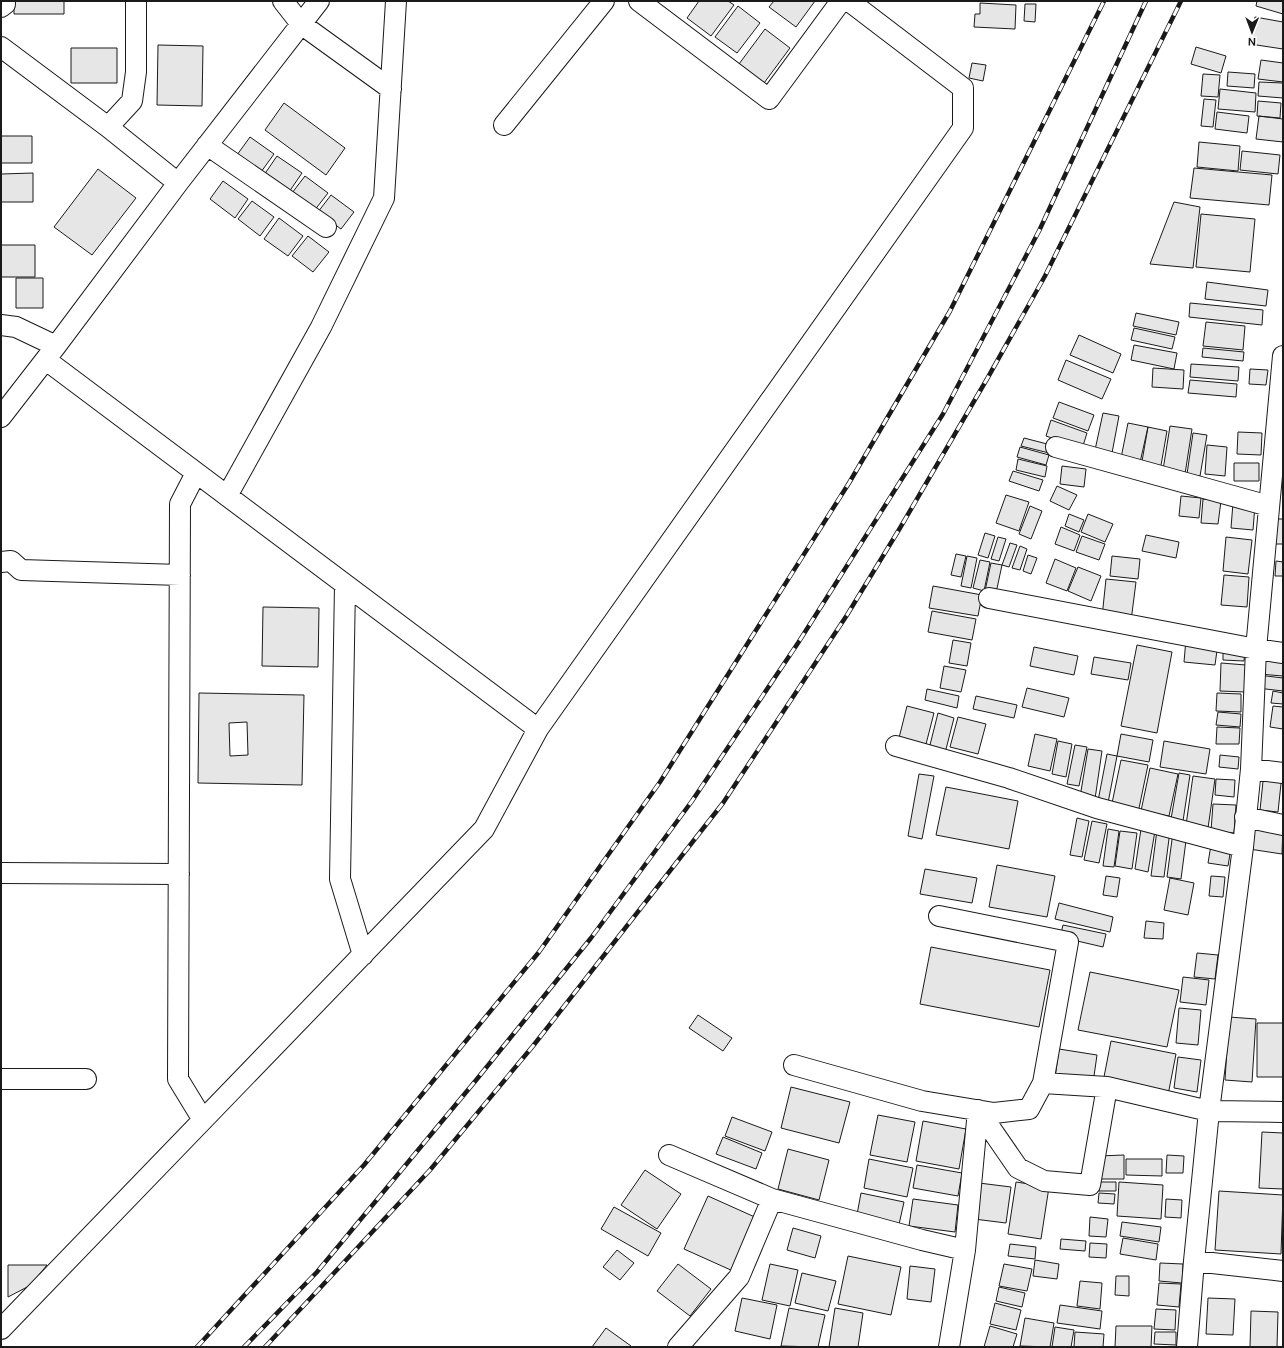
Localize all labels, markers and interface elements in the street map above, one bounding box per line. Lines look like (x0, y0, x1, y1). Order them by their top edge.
north arrow (1232, 12, 1272, 52)
text: N (1248, 35, 1256, 49)

